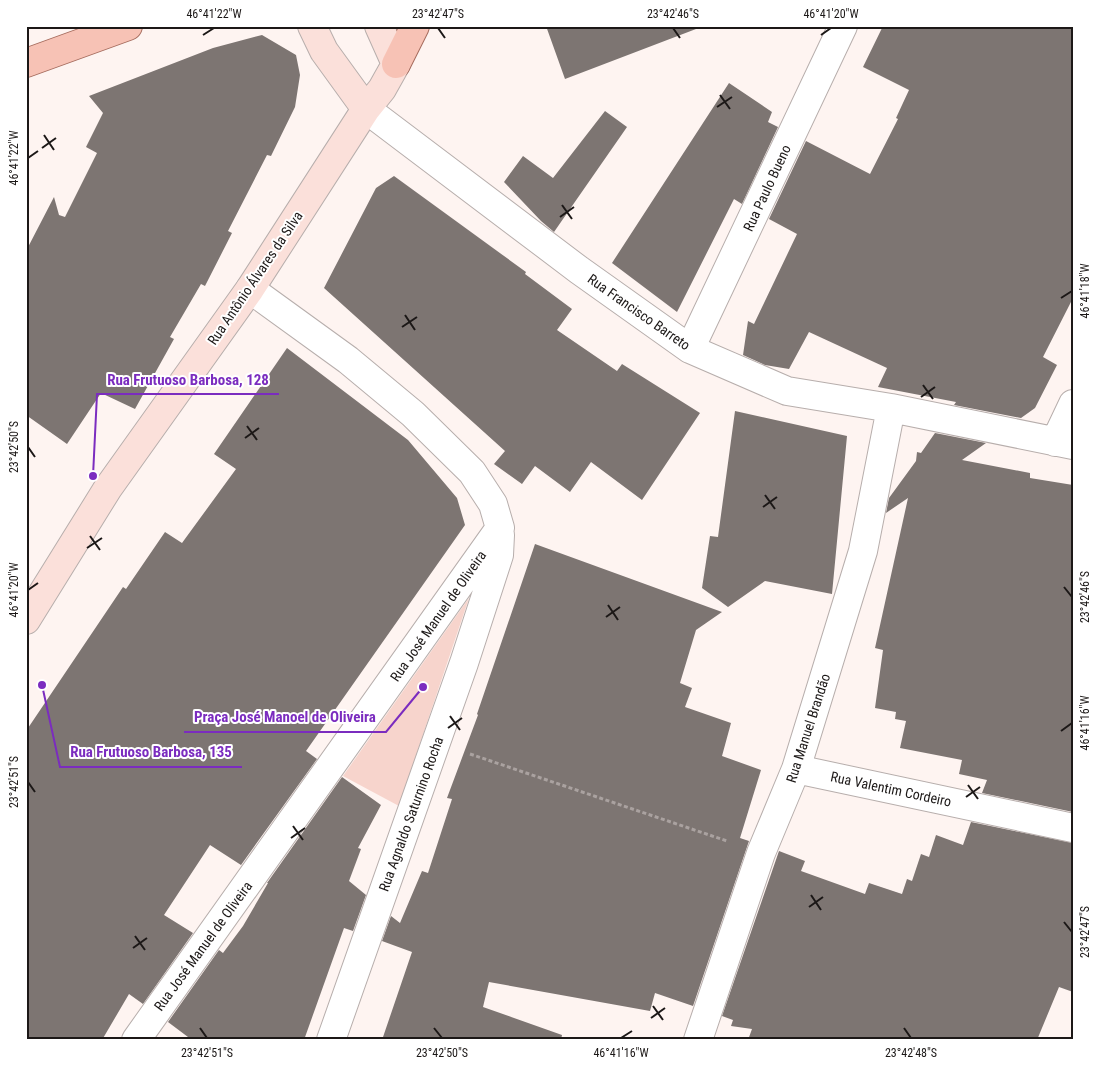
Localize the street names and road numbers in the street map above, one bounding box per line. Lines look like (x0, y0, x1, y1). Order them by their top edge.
street label: Rua Paulo Bueno (740, 142, 794, 234)
street label: Rua Antônio Álvares da Silva (203, 208, 306, 348)
street label: Rua Francisco Barreto (585, 271, 693, 353)
street label: Rua José Manuel de Oliveira (387, 548, 489, 684)
street label: Rua Manuel Brandão (783, 671, 833, 785)
street label: Rua Agnaldo Saturnino Rocha (376, 734, 446, 894)
street label: Rua Valentim Cordeiro (829, 768, 953, 810)
street label: Rua José Manuel de Oliveira (151, 878, 255, 1014)

